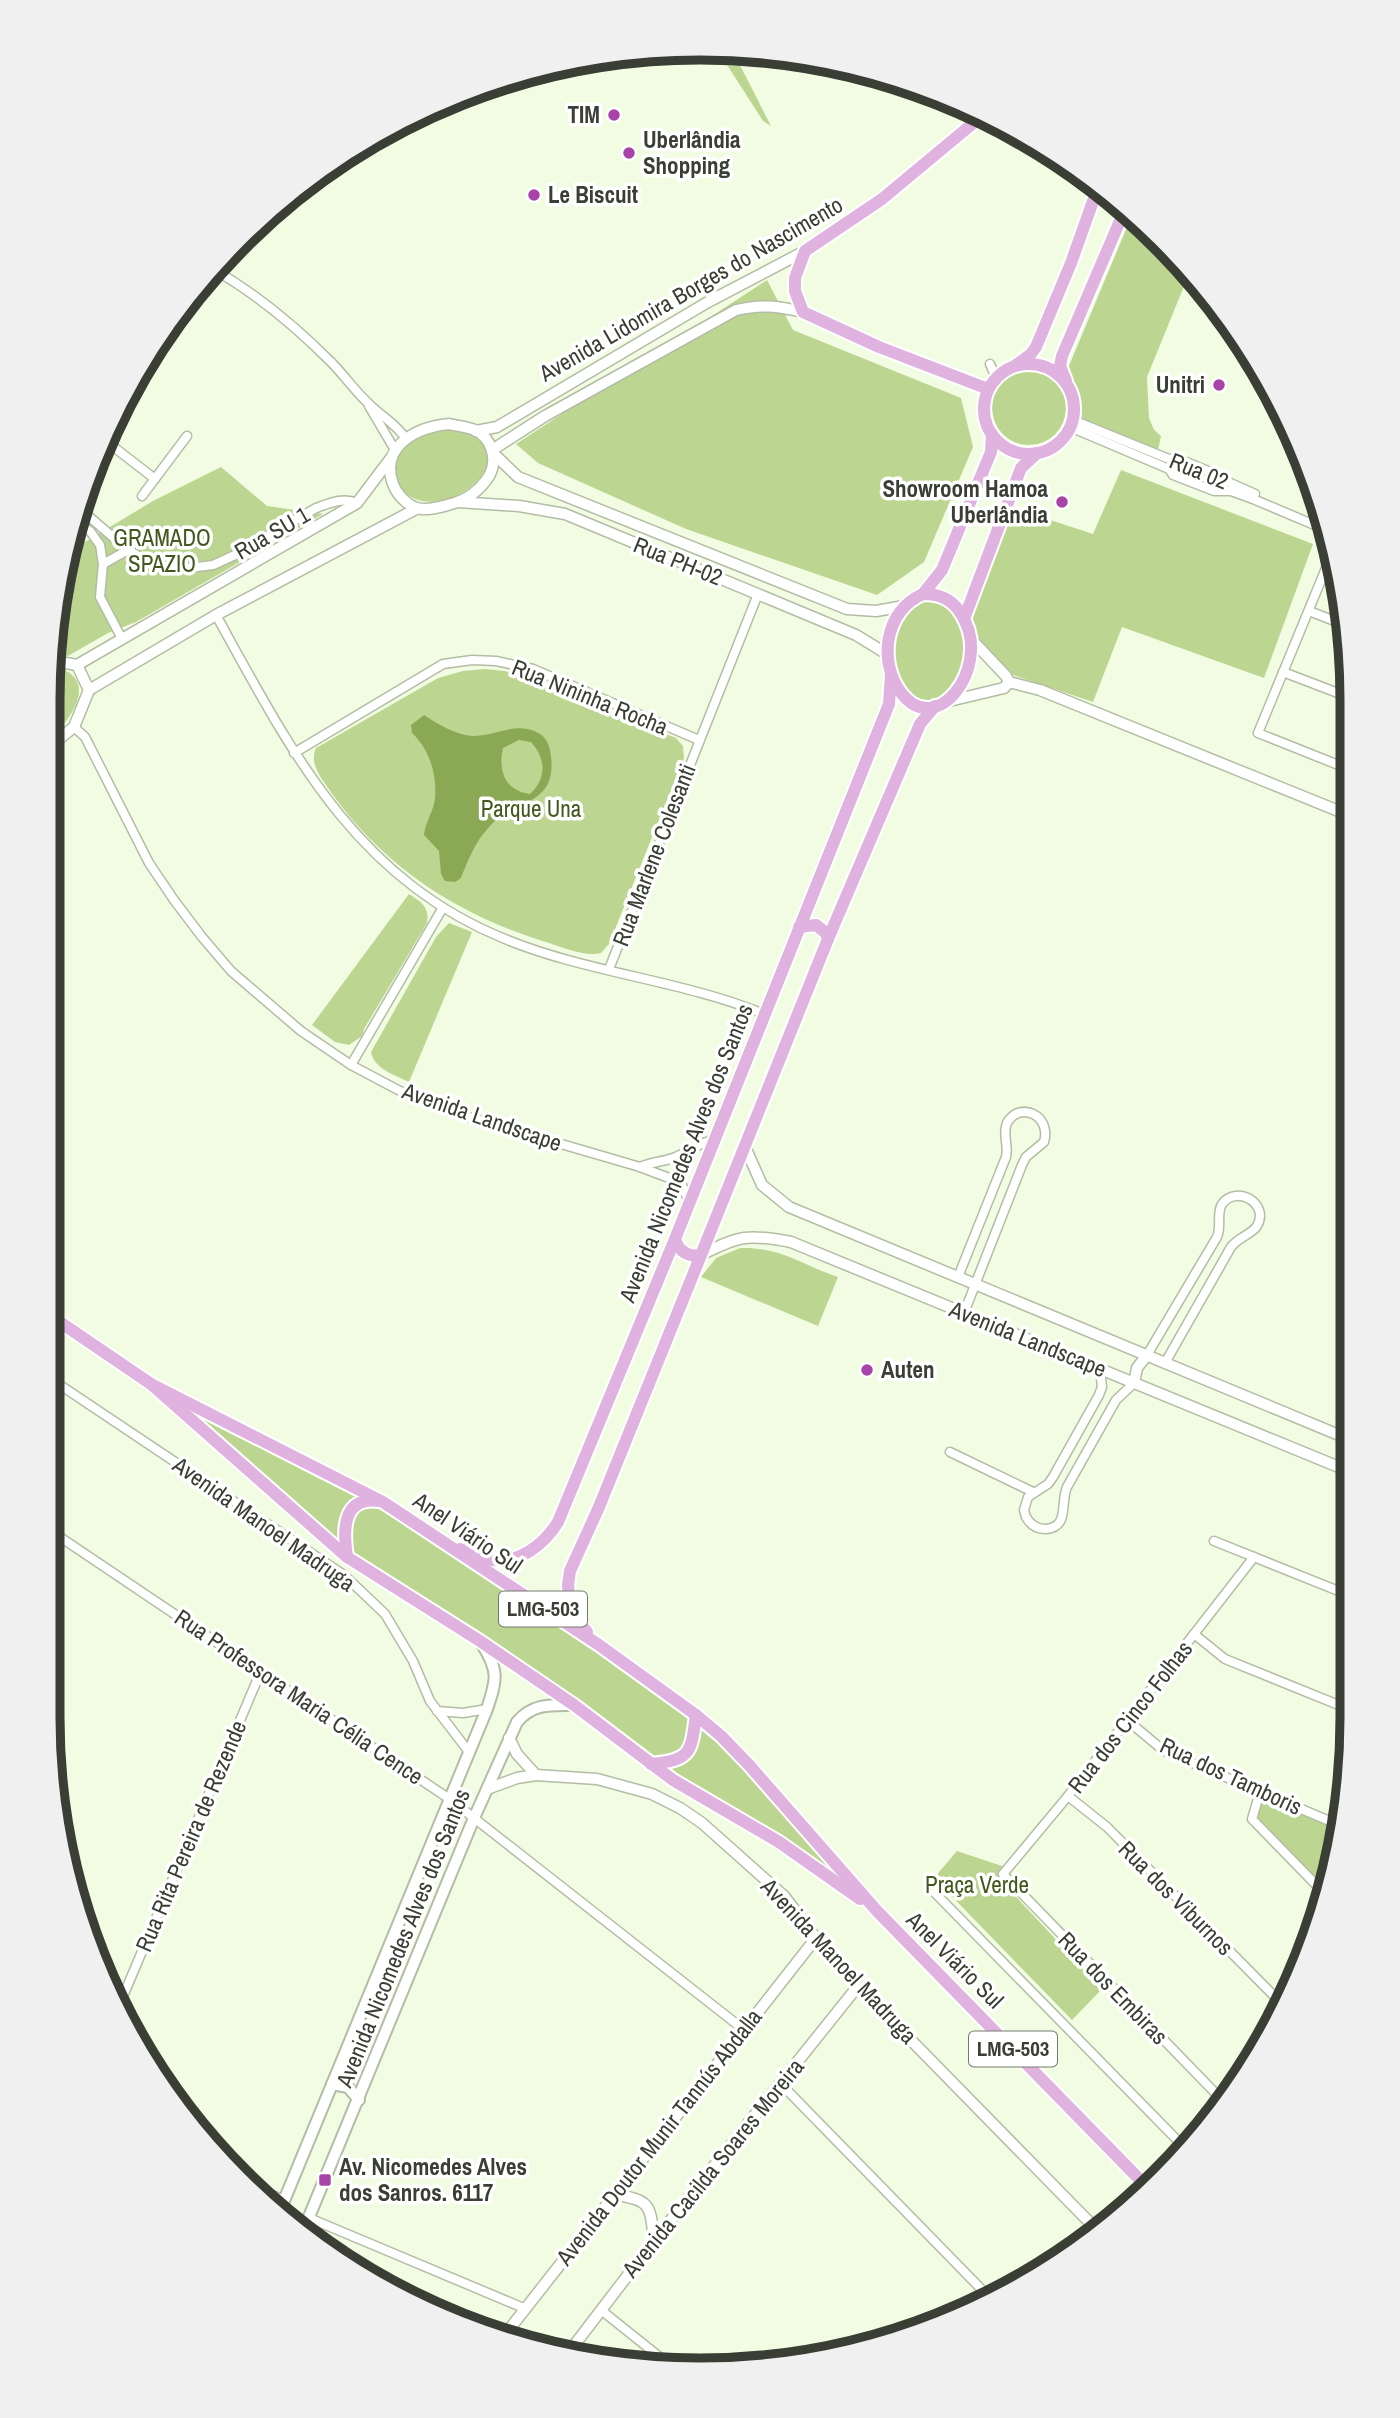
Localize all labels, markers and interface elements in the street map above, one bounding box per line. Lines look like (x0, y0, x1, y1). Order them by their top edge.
place label: TIM (568, 99, 600, 130)
marker: TIM (606, 107, 622, 123)
place label: Uberlândia Shopping (643, 124, 741, 181)
marker: Uberlândia Shopping (621, 145, 637, 161)
place label: Le Biscuit (548, 179, 638, 210)
marker: Le Biscuit (526, 187, 542, 203)
street label: Avenida Lidomira Borges do Nascimento (532, 189, 848, 389)
place label: Unitri (1156, 369, 1205, 400)
marker: Unitri (1211, 377, 1227, 393)
street label: Rua 02 (1165, 445, 1233, 496)
place label: Showroom Hamoa Uberlândia (882, 473, 1049, 530)
marker: Showroom Hamoa Uberlândia (1054, 494, 1070, 510)
street label: Rua SU 1 (229, 498, 315, 566)
park label: GRAMADO SPAZIO (113, 522, 211, 579)
street label: Rua PH-02 (629, 529, 727, 592)
street label: Rua Nininha Rocha (508, 651, 673, 742)
street label: Rua Marlene Colesanti (604, 759, 703, 950)
park label: Parque Una (481, 793, 582, 824)
street label: Avenida Nicomedes Alves dos Santos (611, 999, 760, 1308)
street label: Avenida Landscape (398, 1074, 566, 1158)
street label: Avenida Landscape (944, 1293, 1111, 1384)
place label: Auten (881, 1354, 934, 1385)
marker: Auten (859, 1362, 875, 1378)
street label: Avenida Manoel Madruga (166, 1448, 362, 1598)
street label: Anel Viário Sul (407, 1484, 529, 1581)
road number: LMG-503 (499, 1592, 587, 1626)
street label: Rua Professora Maria Célia Cence (169, 1602, 430, 1792)
street label: Rua dos Cinco Folhas (1060, 1634, 1199, 1799)
street label: Rua Rita Pereira de Rezende (128, 1715, 253, 1956)
street label: Rua dos Tamboris (1155, 1729, 1307, 1822)
street label: Avenida Nicomedes Alves dos Santos (328, 1784, 477, 2093)
street label: Rua dos Viburnos (1112, 1833, 1241, 1962)
park label: Praça Verde (925, 1869, 1029, 1900)
street label: Avenida Manoel Madruga (754, 1870, 925, 2050)
street label: Anel Viário Sul (899, 1904, 1011, 2015)
street label: Rua dos Embiras (1052, 1924, 1175, 2051)
street label: Avenida Doutor Munir Tannús Abdalla (548, 2002, 769, 2272)
road number: LMG-503 (969, 2032, 1057, 2066)
street label: Avenida Cacilda Soares Moreira (614, 2051, 811, 2284)
place label: Av. Nicomedes Alves dos Sanros. 6117 (339, 2151, 527, 2208)
marker: Av. Nicomedes Alves dos Sanros. 6117 (317, 2172, 333, 2188)

